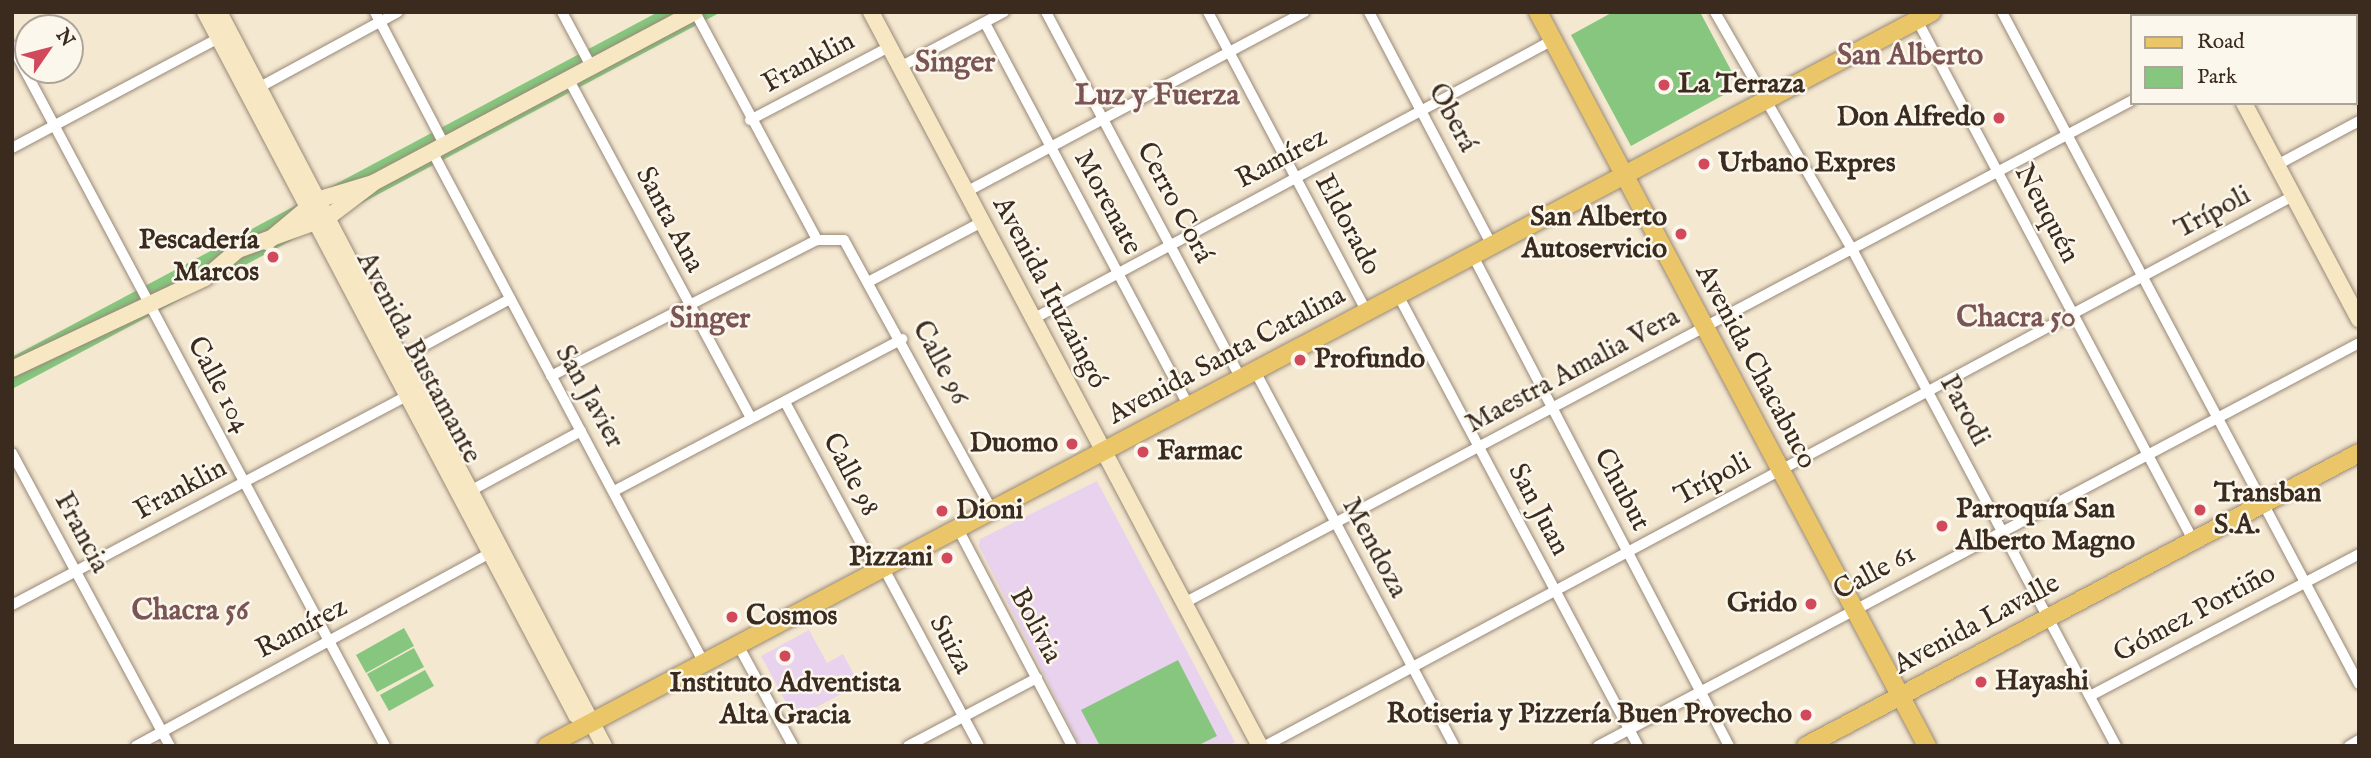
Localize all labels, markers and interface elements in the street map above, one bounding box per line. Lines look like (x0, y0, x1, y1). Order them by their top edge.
north arrow (14, 14, 84, 84)
legend (2130, 14, 2357, 105)
text: N (50, 24, 79, 52)
street label: Franklin (757, 25, 861, 101)
text: Road (2197, 29, 2244, 56)
district label: San Alberto (1837, 38, 1983, 74)
district label: Singer (915, 45, 995, 81)
text: Park (2197, 64, 2237, 91)
place label: La Terraza (1678, 68, 1805, 102)
marker: La Terraza (1656, 77, 1672, 93)
district label: Luz y Fuerza (1075, 78, 1239, 114)
street label: Oberá (1420, 78, 1484, 158)
place label: Don Alfredo (1837, 101, 1985, 135)
marker: Don Alfredo (1991, 110, 2007, 126)
street label: Ramírez (1231, 121, 1333, 197)
street label: Cerro Corá (1128, 137, 1220, 269)
street label: Morenate (1065, 145, 1149, 261)
place label: Urbano Expres (1718, 147, 1896, 181)
marker: Urbano Expres (1696, 156, 1712, 172)
street label: Neuquén (2006, 159, 2086, 269)
street label: Santa Ana (627, 161, 711, 279)
street label: Eldorado (1307, 169, 1387, 281)
street label: Trípoli (2169, 179, 2257, 247)
street label: Avenida Ituzaingó (984, 191, 1114, 395)
place label: San Alberto Autoservicio (1522, 201, 1667, 267)
place label: Pescadería Marcos (139, 224, 259, 290)
marker: San Alberto Autoservicio (1673, 226, 1689, 242)
street label: Avenida Bustamante (348, 247, 488, 469)
marker: Pescadería Marcos (265, 249, 281, 265)
street label: Avenida Chacabuco (1687, 259, 1823, 475)
street label: Avenida Santa Catalina (1103, 279, 1351, 433)
street label: Maestra Amalia Vera (1460, 300, 1686, 442)
district label: Chacra 50 (1956, 300, 2076, 336)
district label: Singer (670, 301, 750, 337)
street label: Calle 96 (904, 315, 976, 411)
street label: Calle 104 (179, 331, 257, 439)
street label: San Javier (547, 339, 631, 455)
place label: Profundo (1314, 343, 1425, 377)
marker: Profundo (1292, 352, 1308, 368)
street label: Parodi (1931, 370, 1997, 452)
place label: Duomo (969, 427, 1058, 461)
street label: Calle 98 (814, 428, 886, 522)
place label: Farmac (1157, 435, 1242, 469)
marker: Duomo (1064, 436, 1080, 452)
street label: Chubut (1585, 443, 1657, 537)
marker: Farmac (1135, 444, 1151, 460)
street label: Trípoli (1669, 446, 1757, 514)
street label: Franklin (129, 452, 233, 528)
street label: San Juan (1500, 458, 1576, 562)
place label: Transban S.A. (2214, 477, 2321, 543)
street label: Francia (46, 487, 116, 579)
street label: Mendoza (1334, 492, 1414, 604)
place label: Parroquía San Alberto Magno (1956, 493, 2135, 559)
place label: Dioni (956, 494, 1023, 528)
marker: Transban S.A. (2192, 502, 2208, 518)
marker: Dioni (934, 503, 950, 519)
marker: Parroquía San Alberto Magno (1934, 518, 1950, 534)
street label: Calle 61 (1828, 537, 1922, 609)
place label: Pizzani (849, 541, 933, 575)
marker: Pizzani (939, 550, 955, 566)
street label: Gómez Portiño (2108, 557, 2282, 671)
street label: Avenida Lavalle (1888, 567, 2066, 683)
street label: Bolivia (1001, 583, 1069, 669)
place label: Grido (1727, 587, 1797, 621)
street label: Ramírez (251, 591, 353, 667)
district label: Chacra 56 (131, 593, 249, 629)
marker: Grido (1803, 596, 1819, 612)
place label: Cosmos (746, 600, 837, 634)
marker: Cosmos (724, 609, 740, 625)
street label: Suiza (921, 610, 979, 680)
marker: Instituto Adventista Alta Gracia (777, 648, 793, 664)
place label: Hayashi (1995, 665, 2089, 699)
place label: Instituto Adventista Alta Gracia (670, 667, 900, 733)
marker: Hayashi (1973, 674, 1989, 690)
place label: Rotiseria y Pizzería Buen Provecho (1386, 698, 1792, 732)
marker: Rotiseria y Pizzería Buen Provecho (1798, 707, 1814, 723)

